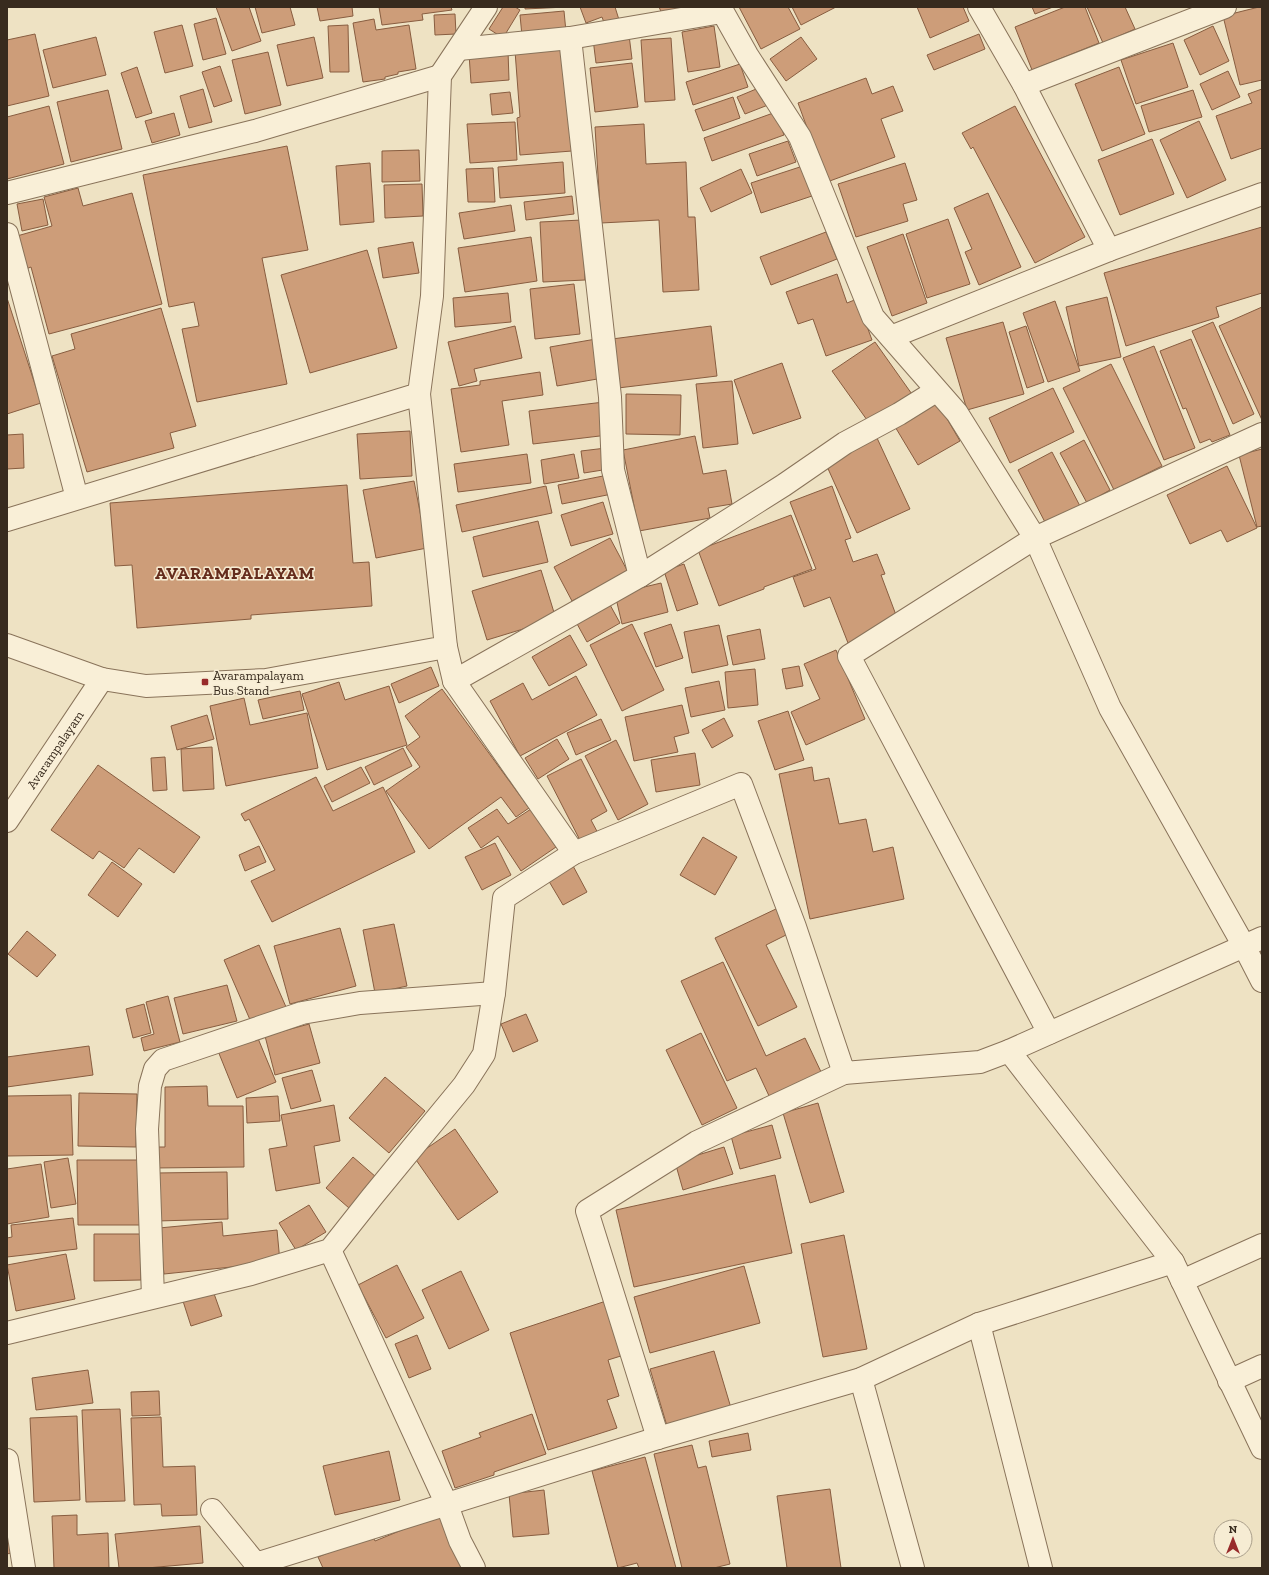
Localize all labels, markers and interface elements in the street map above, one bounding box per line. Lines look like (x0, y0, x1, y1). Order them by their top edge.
district label: AVARAMPALAYAM (155, 563, 315, 583)
place label: Avarampalayam Bus Stand (213, 668, 304, 698)
marker: Avarampalayam Bus Stand (200, 677, 210, 687)
street label: Avarampalayam (23, 707, 87, 791)
north arrow (1213, 1519, 1253, 1559)
text: N (1229, 1523, 1238, 1536)

